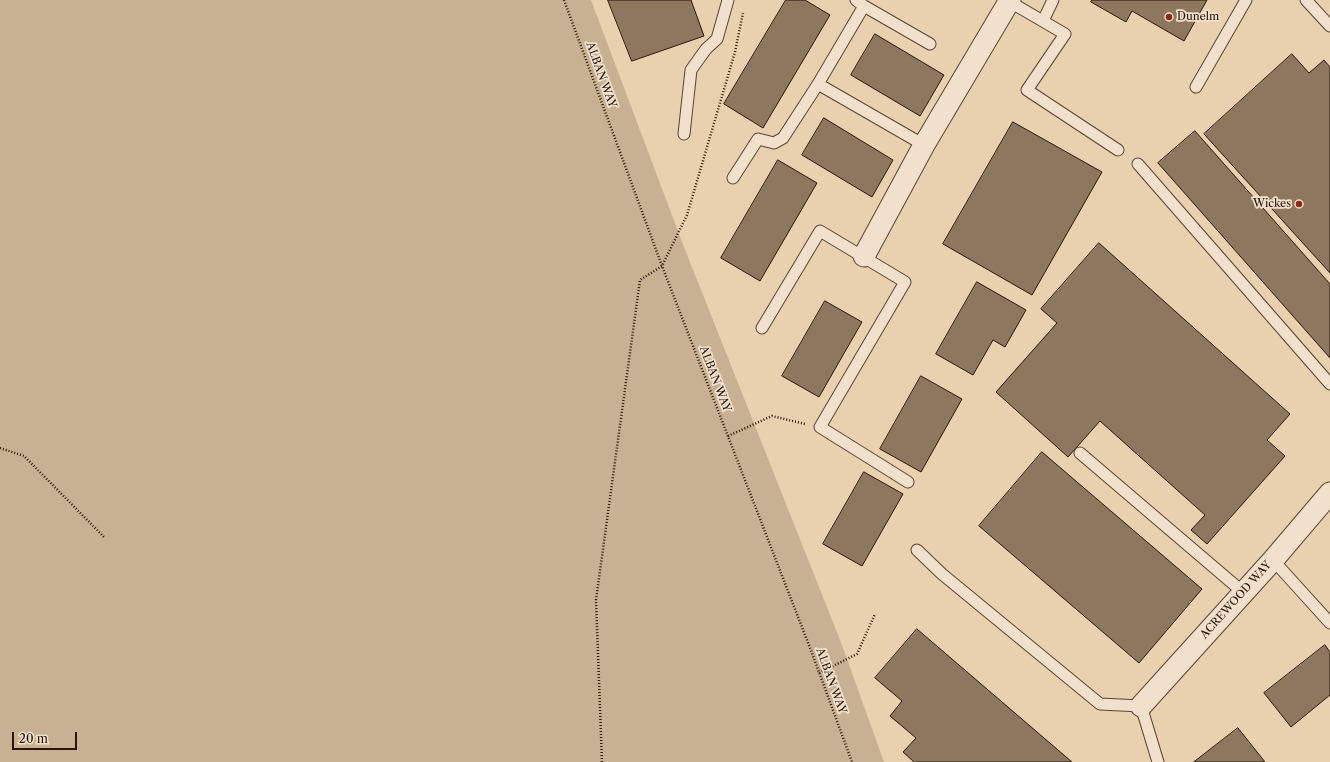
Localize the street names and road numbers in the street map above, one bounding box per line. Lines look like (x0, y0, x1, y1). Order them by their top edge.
street label: ALBAN WAY (583, 40, 619, 110)
street label: ALBAN WAY (696, 344, 734, 414)
street label: ACREWOOD WAY (1198, 558, 1274, 642)
street label: ALBAN WAY (813, 646, 849, 716)

